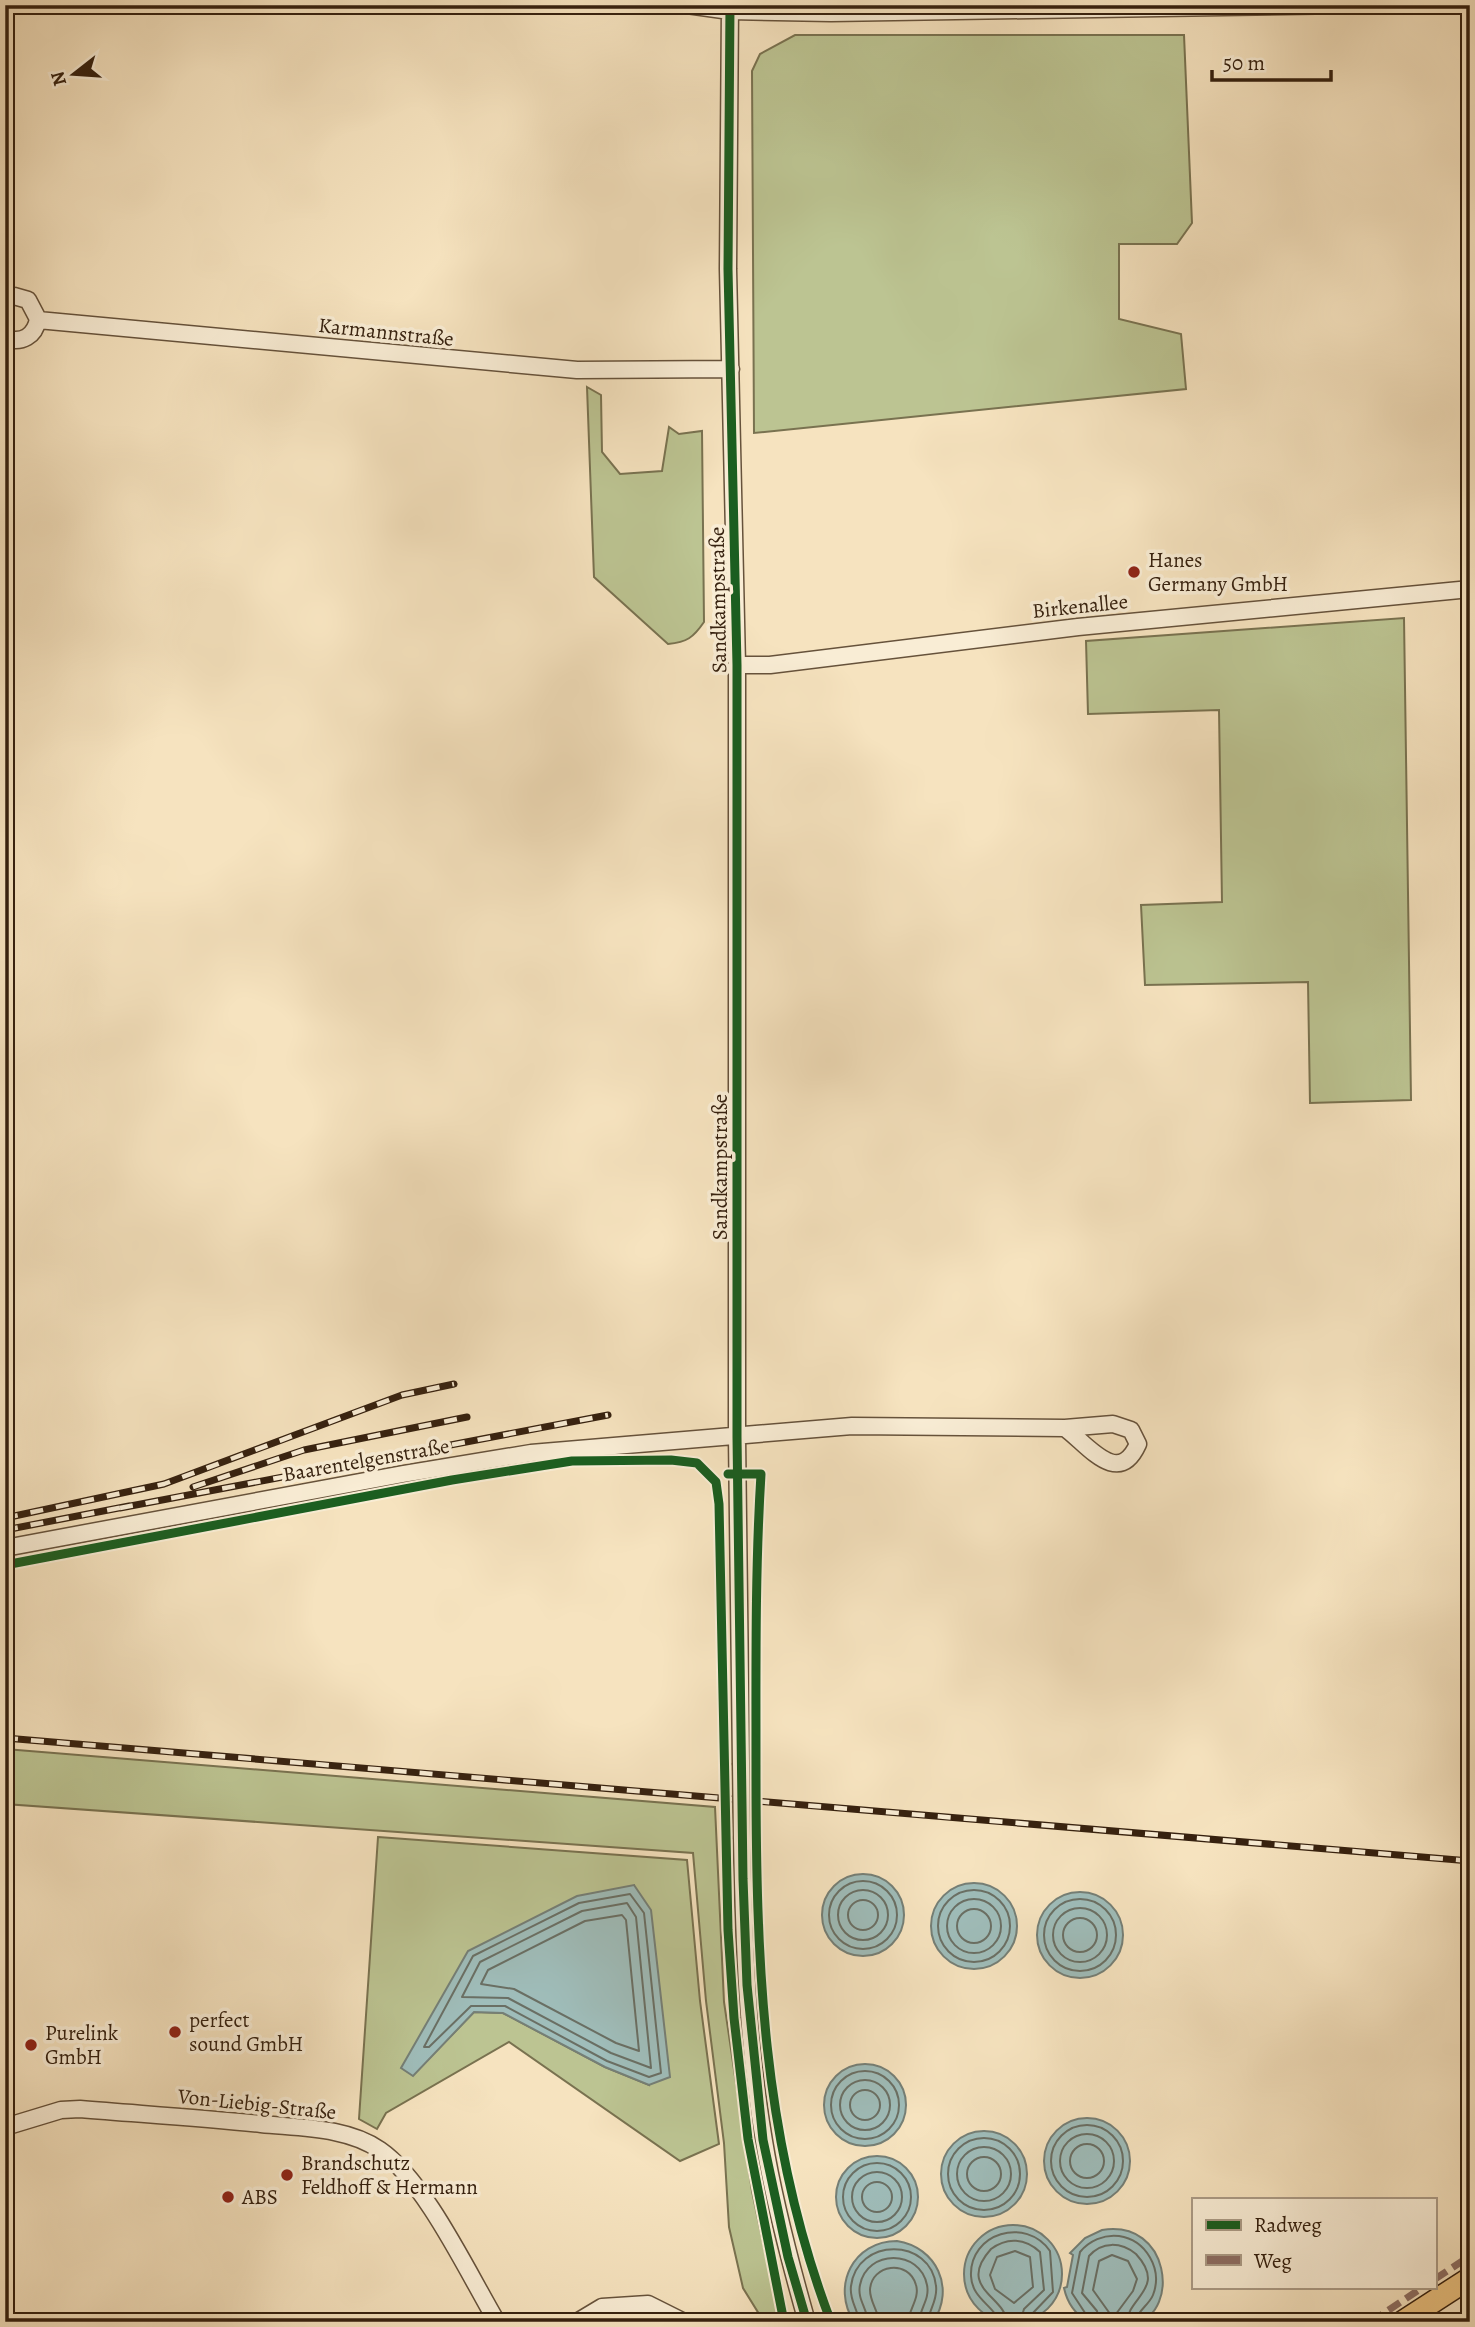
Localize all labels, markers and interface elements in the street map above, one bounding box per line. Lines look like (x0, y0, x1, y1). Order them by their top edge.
north arrow (38, 38, 108, 108)
scale bar (1212, 38, 1332, 82)
text: 50 m (1223, 49, 1265, 77)
text: N (44, 68, 73, 89)
street label: Karmannstraße (317, 311, 455, 353)
street label: Sandkampstraße (703, 527, 733, 673)
place label: Hanes Germany GmbH (1148, 546, 1288, 598)
marker: Hanes Germany GmbH (1126, 564, 1142, 580)
street label: Birkenallee (1031, 587, 1129, 625)
street label: Sandkampstraße (706, 1094, 734, 1240)
street label: Baarentelgenstraße (281, 1432, 451, 1488)
place label: perfect sound GmbH (189, 2006, 303, 2058)
place label: Purelink GmbH (45, 2019, 119, 2071)
marker: perfect sound GmbH (167, 2024, 183, 2040)
marker: Purelink GmbH (23, 2037, 39, 2053)
street label: Von-Liebig-Straße (175, 2082, 338, 2126)
place label: Brandschutz Feldhoff & Hermann (301, 2149, 478, 2201)
marker: Brandschutz Feldhoff & Hermann (279, 2167, 295, 2183)
place label: ABS (241, 2183, 278, 2211)
marker: ABS (220, 2189, 236, 2205)
legend (1192, 2198, 1436, 2288)
text: Radweg (1254, 2211, 1322, 2239)
text: Weg (1253, 2247, 1292, 2275)

